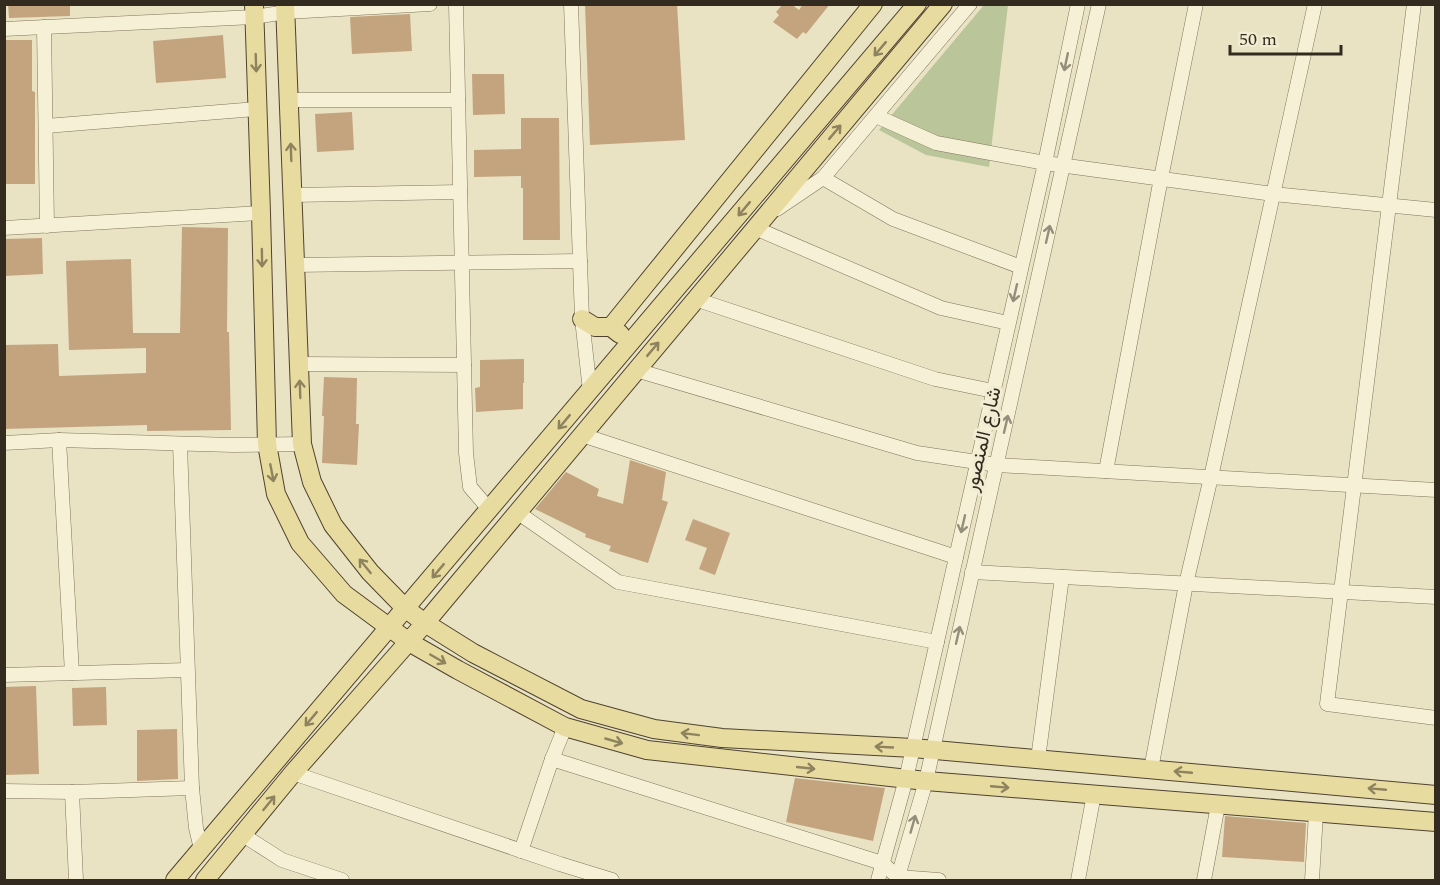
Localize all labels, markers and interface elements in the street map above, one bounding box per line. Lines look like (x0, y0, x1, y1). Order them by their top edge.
scale bar (1230, 18, 1341, 56)
text: 50 m (1239, 26, 1277, 53)
one-way arrow (873, 41, 886, 57)
one-way arrow (1060, 51, 1071, 71)
one-way arrow (250, 52, 261, 72)
one-way arrow (828, 125, 842, 140)
one-way arrow (286, 142, 297, 162)
one-way arrow (738, 201, 751, 217)
one-way arrow (1043, 224, 1055, 243)
one-way arrow (257, 247, 268, 267)
one-way arrow (1009, 283, 1020, 303)
one-way arrow (646, 342, 659, 358)
one-way arrow (295, 379, 306, 399)
street label: شارع المنصور (956, 384, 1010, 496)
one-way arrow (557, 414, 570, 430)
one-way arrow (1000, 415, 1012, 434)
one-way arrow (267, 463, 278, 483)
one-way arrow (957, 514, 968, 534)
one-way arrow (359, 558, 372, 574)
one-way arrow (431, 563, 444, 579)
one-way arrow (953, 625, 965, 644)
one-way arrow (429, 653, 446, 665)
one-way arrow (304, 711, 318, 726)
one-way arrow (680, 728, 700, 739)
one-way arrow (604, 736, 623, 747)
one-way arrow (875, 741, 895, 752)
one-way arrow (796, 763, 816, 774)
one-way arrow (1174, 766, 1193, 777)
one-way arrow (990, 782, 1010, 793)
one-way arrow (1368, 783, 1388, 794)
one-way arrow (262, 796, 276, 811)
one-way arrow (908, 815, 919, 834)

